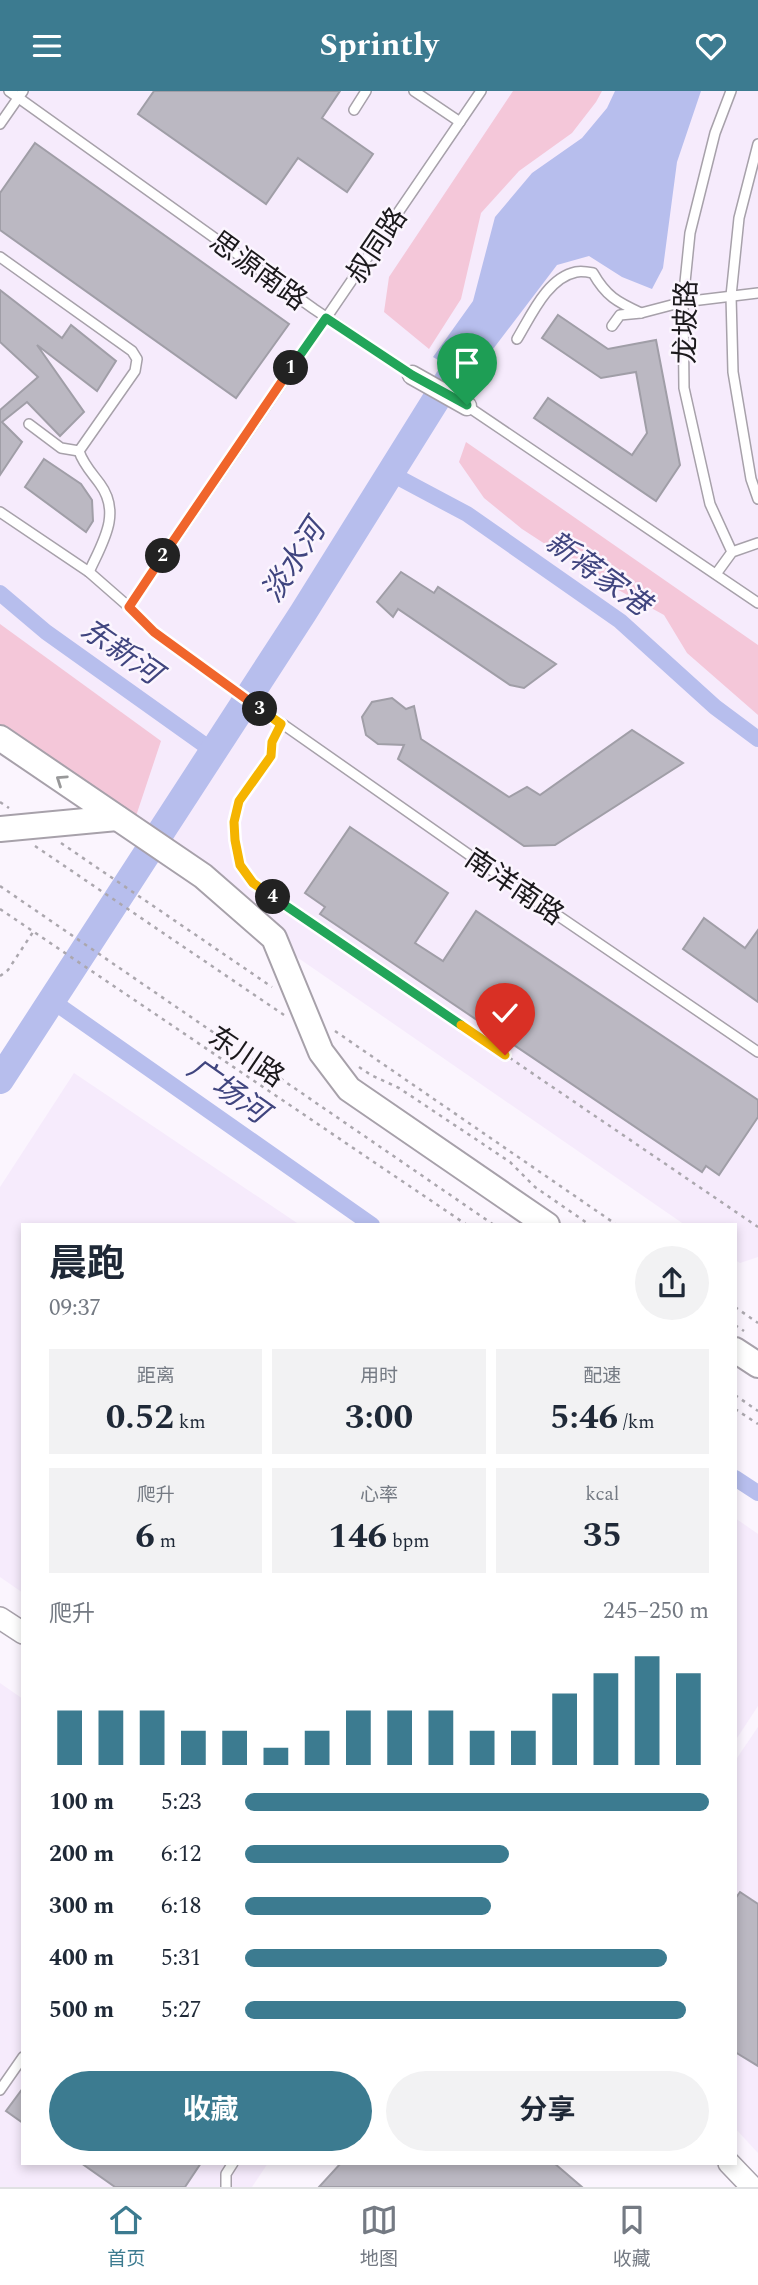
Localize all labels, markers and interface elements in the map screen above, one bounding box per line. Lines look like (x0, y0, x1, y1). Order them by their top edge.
text: Sprintly (319, 21, 439, 70)
icon: menu (28, 27, 66, 65)
icon: heart (692, 27, 730, 65)
street label: 叔同路 (336, 199, 419, 293)
street label: 思源南路 (200, 221, 316, 322)
street label: 龙坡路 (664, 280, 709, 364)
pin (437, 333, 497, 405)
icon: arrive (448, 344, 486, 382)
pin: 1 (274, 351, 308, 385)
text: 1 (285, 353, 296, 382)
water label: 淡水河 (250, 507, 340, 612)
water label: 新蒋家港 (535, 520, 663, 630)
pin: 2 (146, 539, 180, 573)
text: 2 (157, 541, 168, 570)
water label: 东新河 (70, 607, 175, 699)
pin: 3 (243, 691, 278, 727)
text: 3 (254, 694, 265, 723)
one-way arrow (56, 775, 69, 788)
street label: 南洋南路 (456, 838, 573, 936)
pin: 4 (256, 879, 290, 915)
text: 4 (267, 882, 278, 911)
pin (475, 983, 535, 1055)
icon: check (486, 994, 524, 1032)
street label: 东川路 (199, 1016, 293, 1099)
water label: 广场河 (177, 1046, 282, 1138)
text: 晨跑 (49, 1236, 125, 1294)
button: share (635, 1246, 709, 1320)
text: 09:37 (49, 1291, 101, 1326)
text: 距离 (137, 1362, 175, 1391)
text: 用时 (360, 1362, 398, 1391)
text: 配速 (583, 1362, 621, 1391)
text: 0.52 (106, 1391, 174, 1444)
text: 3:00 (345, 1391, 413, 1444)
text: 5:46 (550, 1391, 618, 1444)
text: km (174, 1408, 206, 1437)
text: /km (618, 1408, 655, 1437)
text: kcal (585, 1480, 619, 1509)
text: 爬升 (137, 1481, 175, 1510)
text: 心率 (360, 1481, 398, 1510)
text: 35 (583, 1509, 622, 1562)
text: 6 (135, 1510, 155, 1563)
text: 146 (328, 1510, 387, 1563)
text: m (155, 1527, 176, 1556)
text: bpm (387, 1527, 430, 1556)
text: 245–250 m (603, 1594, 709, 1629)
text: 爬升 (49, 1597, 95, 1632)
text: 100 m (49, 1785, 114, 1820)
text: 5:23 (161, 1785, 201, 1820)
text: 200 m (49, 1837, 114, 1872)
text: 6:12 (161, 1837, 201, 1872)
text: 300 m (49, 1889, 114, 1924)
text: 6:18 (161, 1889, 201, 1924)
text: 400 m (49, 1941, 114, 1976)
text: 5:31 (161, 1941, 201, 1976)
text: 500 m (49, 1993, 114, 2028)
text: 5:27 (161, 1993, 201, 2028)
button: 收藏 (49, 2071, 372, 2151)
button: 分享 (386, 2071, 709, 2151)
tab: 首页 (107, 2201, 145, 2274)
tab: 地图 (360, 2201, 398, 2274)
tab: 收藏 (613, 2201, 651, 2274)

